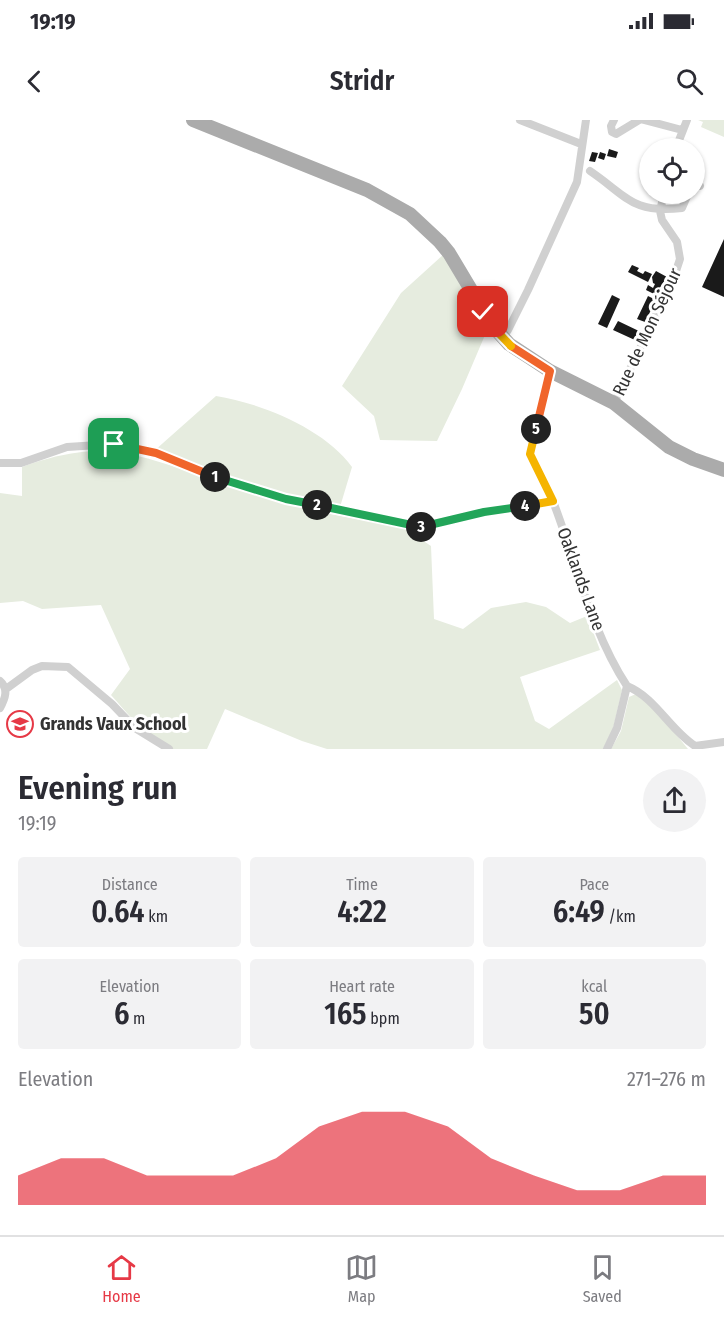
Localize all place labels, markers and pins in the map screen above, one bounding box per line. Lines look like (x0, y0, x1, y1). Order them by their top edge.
pin (457, 286, 508, 337)
pin: 5 (521, 414, 551, 444)
pin (88, 418, 139, 469)
pin: 1 (200, 462, 230, 492)
pin: 2 (302, 490, 332, 520)
pin: 4 (510, 491, 540, 521)
pin: 3 (406, 512, 436, 542)
school or university icon: Grands Vaux School (5, 709, 35, 739)
place label: Grands Vaux School (40, 713, 187, 735)

